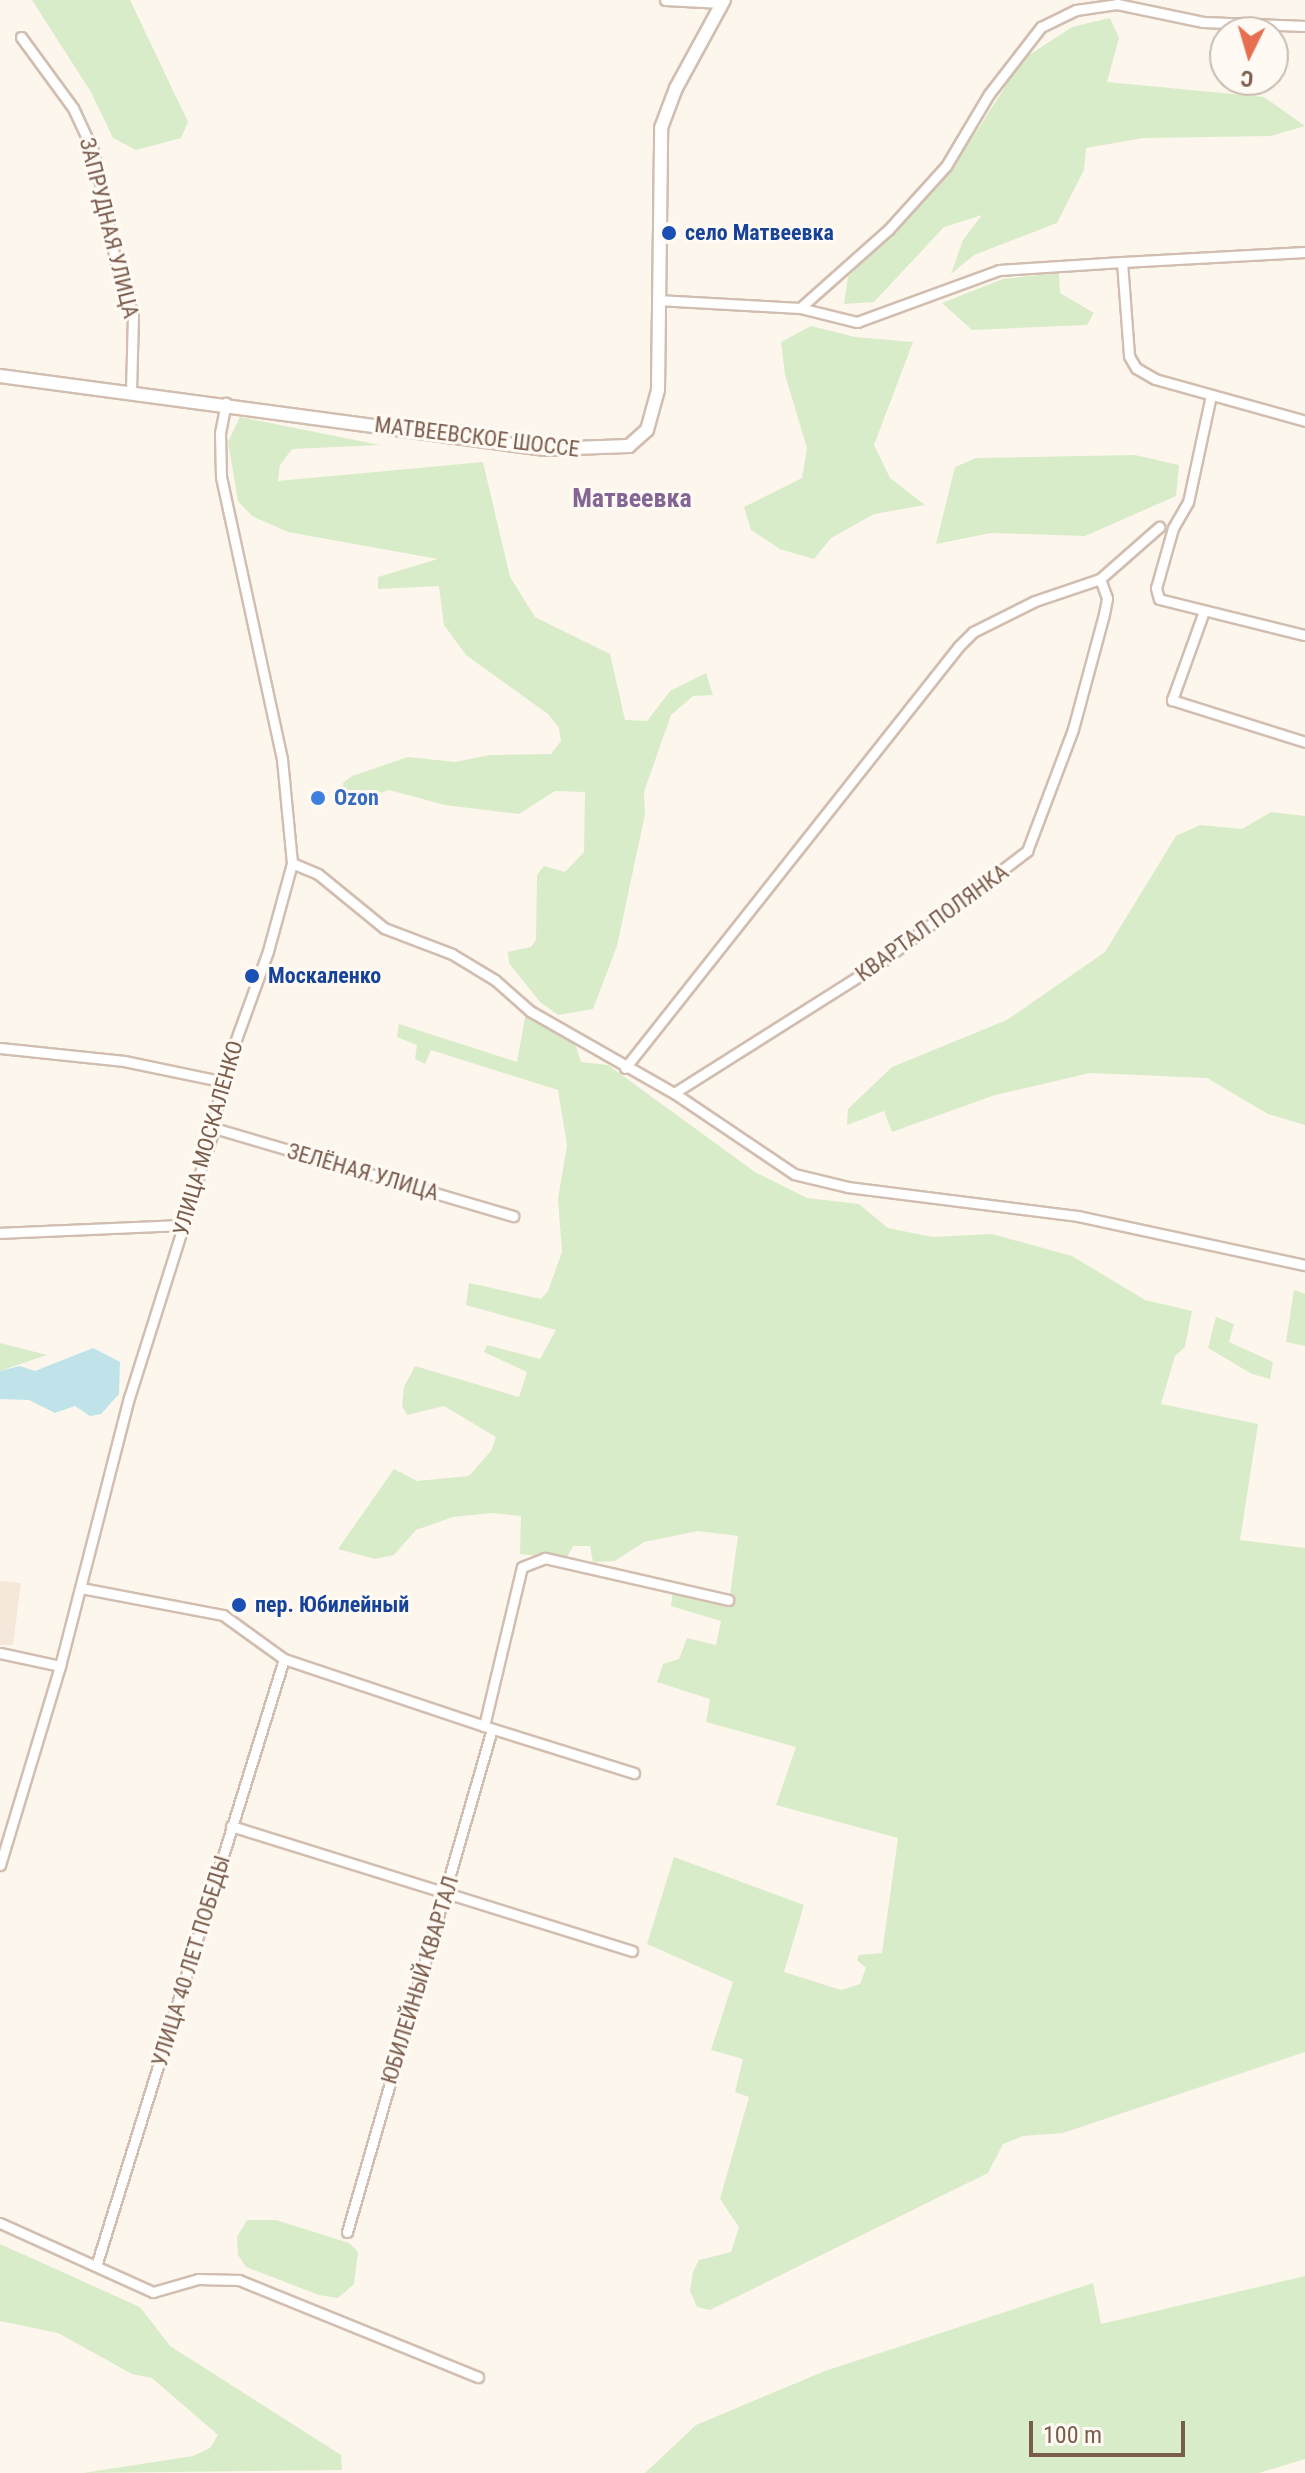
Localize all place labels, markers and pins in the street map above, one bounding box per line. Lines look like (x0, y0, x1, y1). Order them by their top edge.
place label: село Матвеевка (685, 220, 834, 246)
marker: село Матвеевка (660, 224, 678, 242)
place label: Ozon (334, 785, 379, 811)
marker: Ozon (309, 789, 327, 807)
place label: Москаленко (268, 963, 381, 989)
marker: Москаленко (243, 967, 261, 985)
place label: пер. Юбилейный (255, 1592, 409, 1618)
marker: пер. Юбилейный (230, 1596, 248, 1614)

